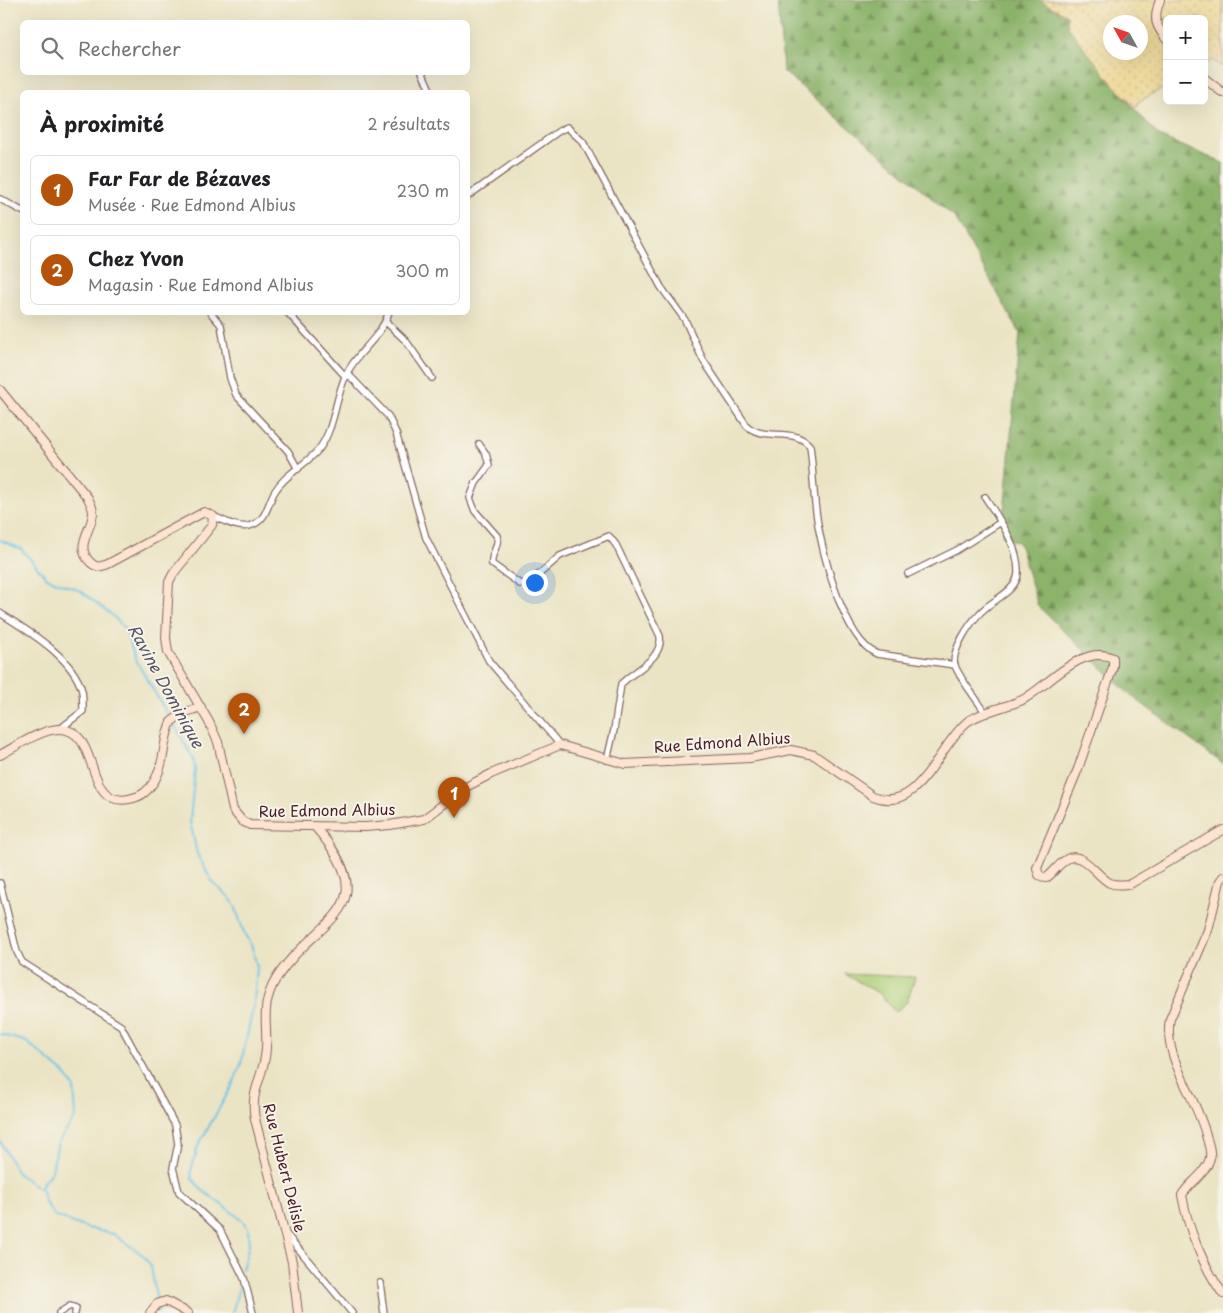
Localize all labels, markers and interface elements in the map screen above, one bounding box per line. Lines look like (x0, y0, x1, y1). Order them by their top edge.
north arrow (1103, 15, 1148, 60)
map controls (1163, 15, 1208, 105)
button: + (1163, 15, 1208, 60)
search box (20, 20, 470, 75)
icon: search (38, 34, 66, 62)
text: Rechercher (78, 34, 181, 62)
button: − (1163, 60, 1208, 105)
text: À proximité (40, 107, 164, 139)
text: 2 résultats (367, 111, 450, 135)
text: Far Far de Bézaves (88, 164, 271, 192)
text: 1 (53, 178, 61, 202)
text: 230 m (397, 178, 449, 202)
text: Musée · Rue Edmond Albius (88, 192, 296, 216)
text: Chez Yvon (88, 244, 184, 272)
text: 2 (51, 258, 63, 282)
text: 300 m (395, 258, 449, 282)
text: Magasin · Rue Edmond Albius (88, 272, 314, 296)
your location (522, 570, 548, 596)
water label: Ravine Dominique (123, 619, 211, 753)
pin: 2 (228, 693, 260, 734)
street label: Rue Edmond Albius (653, 725, 791, 758)
pin: 1 (438, 777, 470, 818)
street label: Rue Edmond Albius (258, 797, 396, 822)
street label: Rue Hubert Delisle (258, 1101, 313, 1235)

